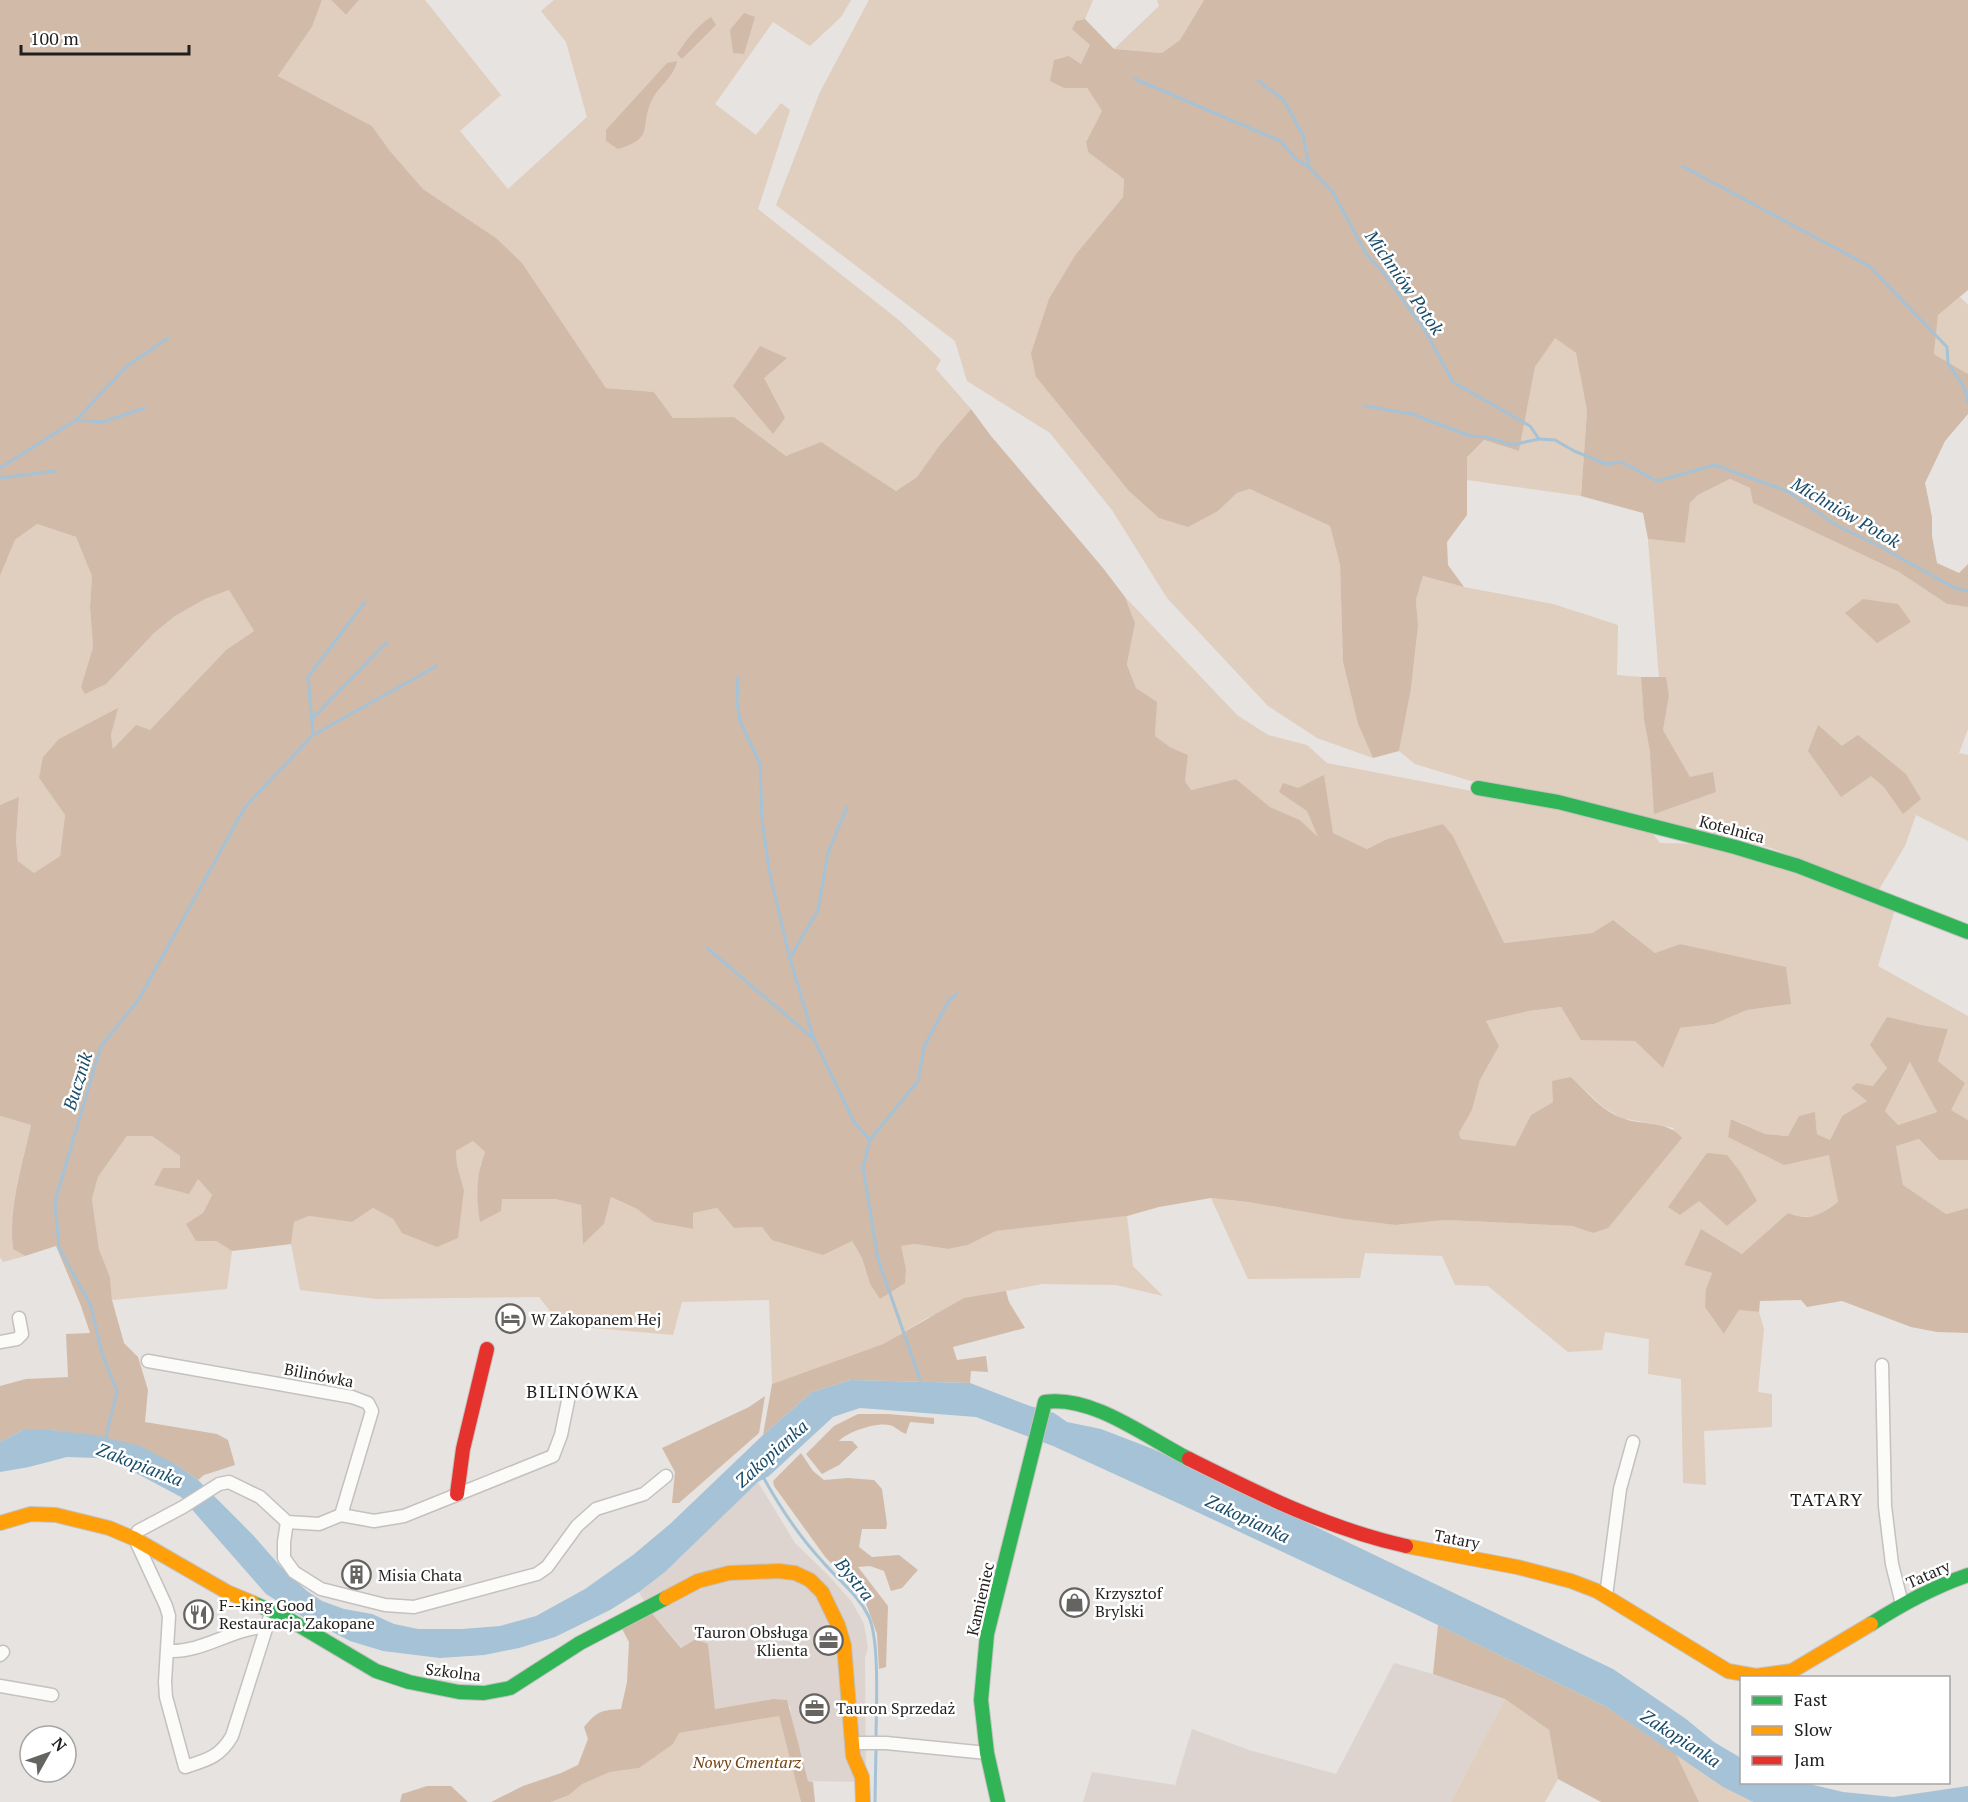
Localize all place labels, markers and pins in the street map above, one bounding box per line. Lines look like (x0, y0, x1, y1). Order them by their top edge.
hotel icon: W Zakopanem Hej (494, 1303, 526, 1335)
place label: W Zakopanem Hej (531, 1308, 661, 1330)
building icon: Misia Chata (341, 1559, 373, 1591)
place label: Misia Chata (378, 1564, 462, 1586)
place label: Krzysztof Brylski (1095, 1582, 1164, 1622)
shop icon: Krzysztof Brylski (1058, 1586, 1090, 1618)
place label: F--king Good Restauracja Zakopane (219, 1594, 375, 1634)
restaurant icon: F--king Good Restauracja Zakopane (182, 1598, 214, 1630)
place label: Tauron Obsługa Klienta (695, 1621, 808, 1661)
office icon: Tauron Obsługa Klienta (813, 1625, 845, 1657)
office icon: Tauron Sprzedaż (799, 1692, 831, 1724)
place label: Tauron Sprzedaż (836, 1697, 955, 1719)

